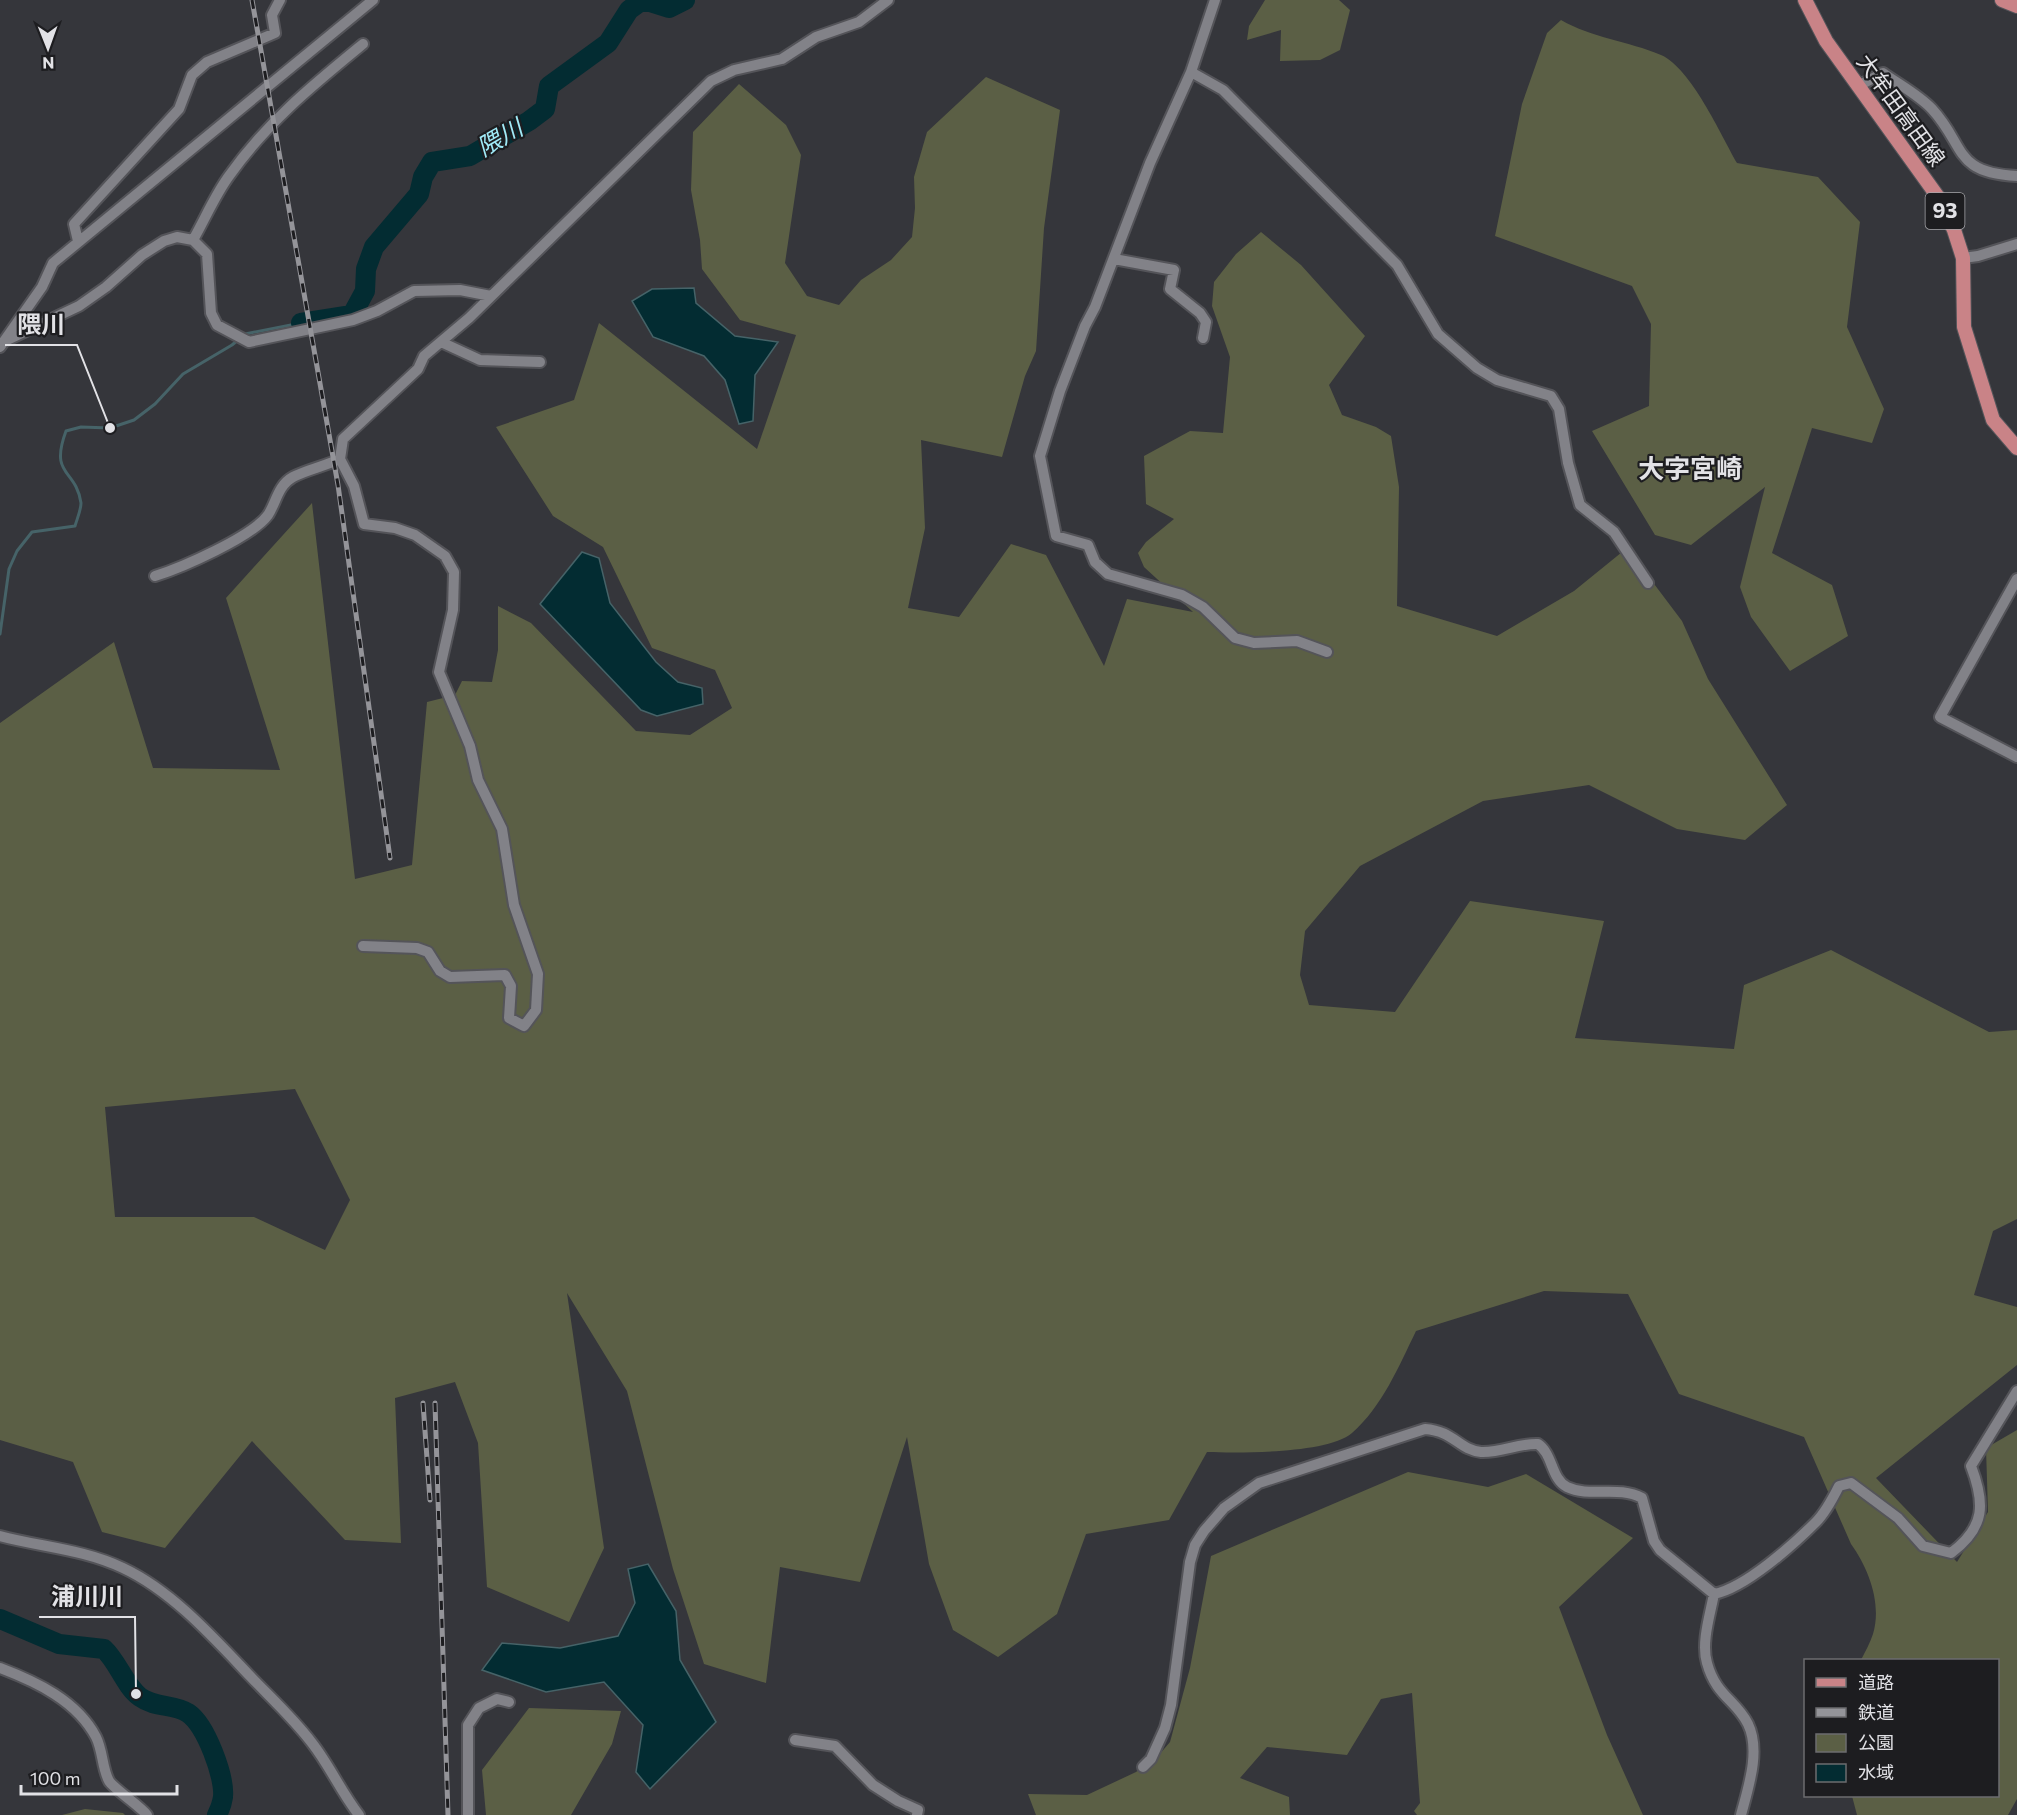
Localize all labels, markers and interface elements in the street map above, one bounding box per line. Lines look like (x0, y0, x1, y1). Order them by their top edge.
north arrow (18, 18, 78, 78)
street label: 大牟田高田線 (1852, 48, 1951, 171)
text: N (42, 54, 54, 73)
water label: 隈川 (471, 111, 530, 161)
road number: 93 (1926, 193, 1964, 229)
callout: 隈川 (5, 303, 77, 345)
text: 隈川 (17, 309, 65, 338)
district label: 大字宮崎 (1638, 452, 1742, 483)
callout: 浦川川 (39, 1575, 135, 1617)
text: 浦川川 (51, 1581, 123, 1610)
legend (1804, 1659, 1999, 1797)
text: 道路 (1858, 1671, 1894, 1693)
text: 鉄道 (1858, 1701, 1894, 1723)
text: 公園 (1858, 1731, 1894, 1753)
scale bar (21, 1758, 177, 1796)
text: 水域 (1858, 1761, 1894, 1783)
text: 100 m (30, 1767, 80, 1789)

